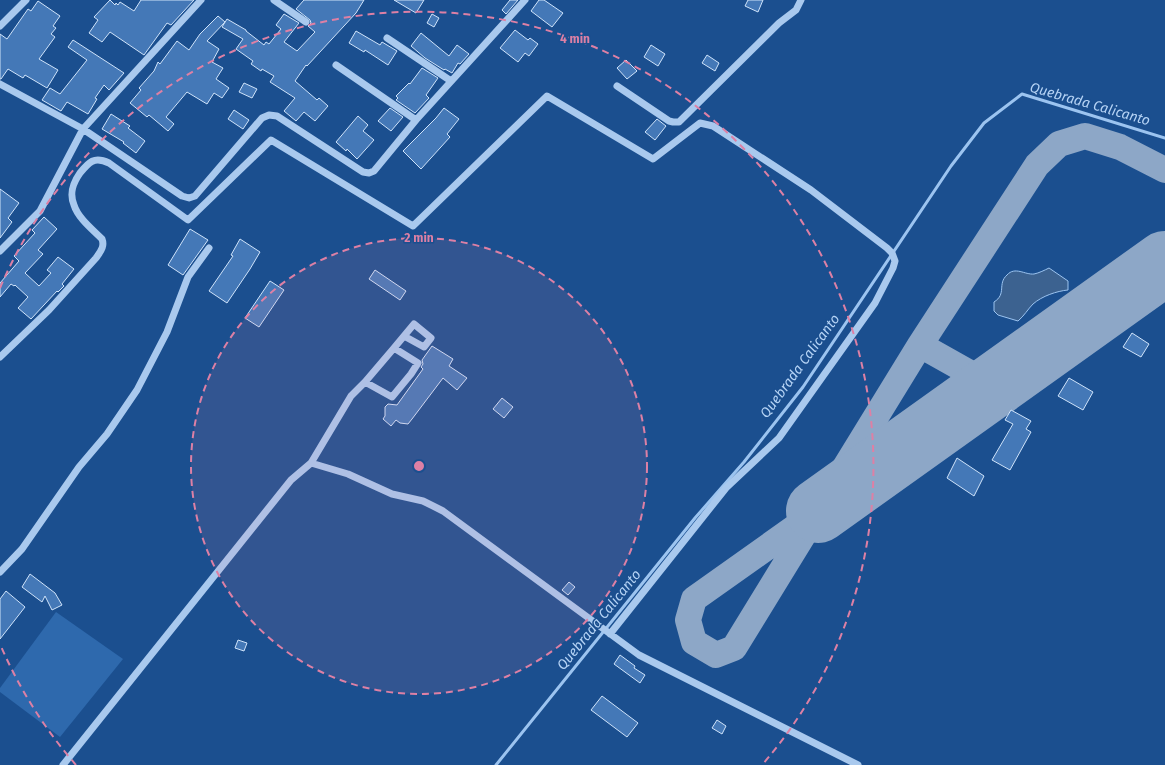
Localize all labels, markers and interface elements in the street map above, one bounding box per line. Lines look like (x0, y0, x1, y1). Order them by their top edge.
text: 4 min (560, 32, 590, 46)
water label: Quebrada Calicanto (1028, 79, 1152, 129)
text: 2 min (404, 231, 434, 245)
water label: Quebrada Calicanto (757, 311, 843, 421)
centre of rings (412, 459, 426, 473)
water label: Quebrada Calicanto (553, 566, 645, 674)

